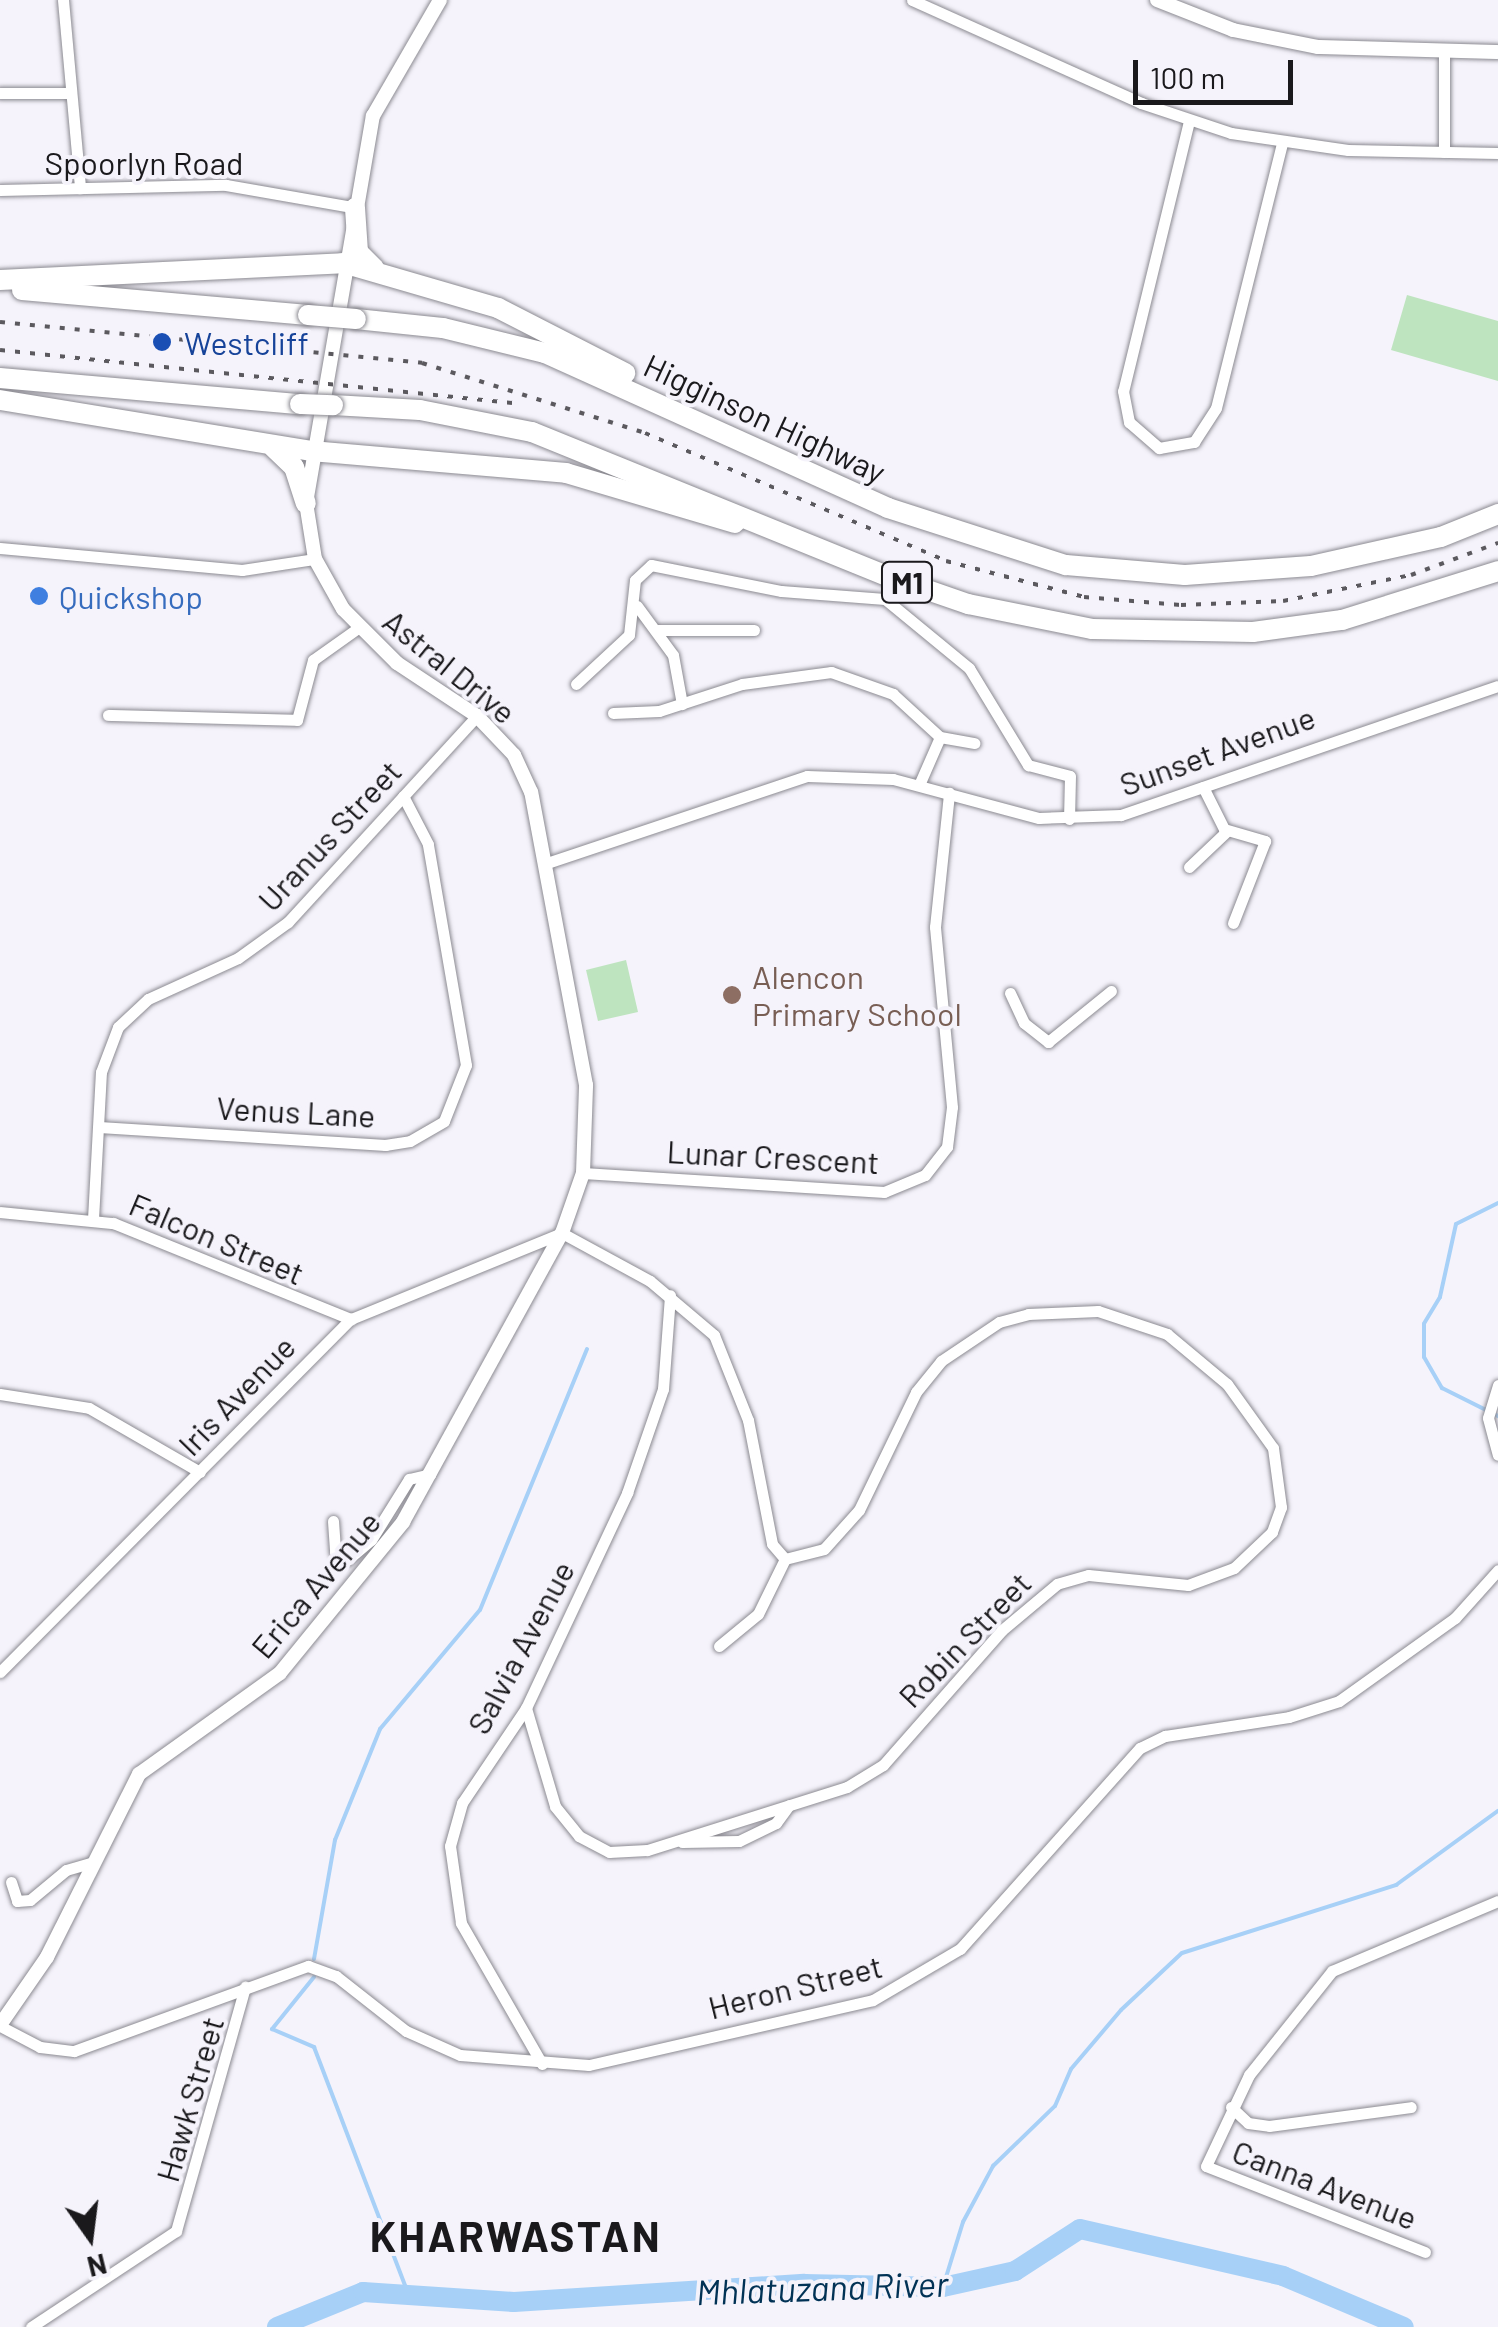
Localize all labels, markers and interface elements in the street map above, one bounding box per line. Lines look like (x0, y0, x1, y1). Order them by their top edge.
scale bar (1138, 40, 1298, 102)
text: 100 m (1150, 59, 1225, 95)
street label: Spoorlyn Road (44, 143, 244, 181)
place label: Westcliff (184, 323, 309, 361)
marker: Westcliff (149, 329, 175, 355)
street label: Higginson Highway (638, 345, 892, 491)
road number: M1 (880, 557, 934, 607)
place label: Quickshop (59, 577, 203, 615)
marker: Quickshop (28, 585, 50, 607)
street label: Astral Drive (376, 601, 524, 731)
street label: Sunset Avenue (1114, 697, 1320, 803)
street label: Uranus Street (249, 752, 409, 918)
place label: Alencon Primary School (752, 958, 962, 1033)
marker: Alencon Primary School (721, 984, 743, 1006)
street label: Venus Lane (216, 1088, 376, 1134)
street label: Lunar Crescent (666, 1131, 880, 1181)
street label: Falcon Street (124, 1184, 310, 1292)
street label: Iris Avenue (170, 1327, 302, 1463)
street label: Erica Avenue (242, 1503, 388, 1665)
street label: Salvia Avenue (458, 1554, 582, 1740)
street label: Robin Street (890, 1563, 1038, 1715)
street label: Heron Street (704, 1946, 886, 2026)
street label: Hawk Street (147, 2012, 231, 2186)
street label: Canna Avenue (1227, 2131, 1423, 2237)
north arrow (40, 2187, 140, 2287)
district label: KHARWASTAN (370, 2210, 662, 2260)
text: N (84, 2247, 110, 2285)
water label: Mhlatuzana River (695, 2262, 949, 2312)

